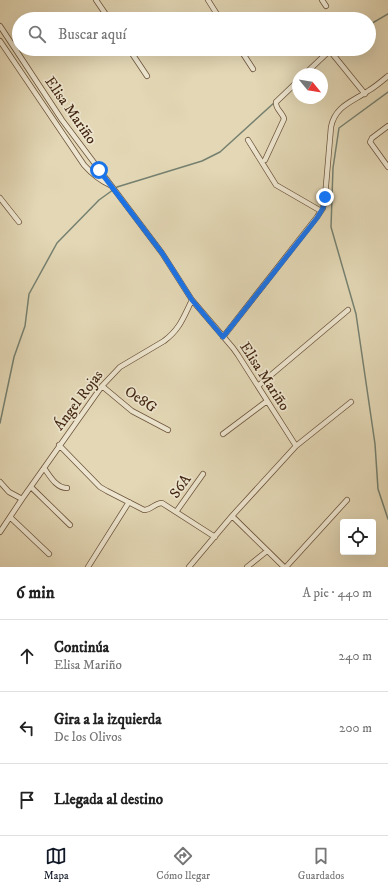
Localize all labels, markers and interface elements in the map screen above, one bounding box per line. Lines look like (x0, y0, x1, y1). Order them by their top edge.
search box (12, 12, 376, 56)
icon: search (26, 23, 48, 45)
text: Buscar aquí (58, 25, 126, 44)
north arrow (292, 68, 328, 104)
street label: Elisa Mariño (40, 73, 101, 148)
route start (90, 161, 108, 179)
route end (316, 188, 334, 206)
street label: Elisa Mariño (235, 338, 294, 414)
street label: Ángel Rojas (49, 366, 107, 434)
street label: Oe8G (121, 382, 161, 417)
street label: S6A (165, 470, 196, 502)
map controls (340, 519, 376, 555)
button: locate (340, 519, 376, 555)
text: 6 min (16, 582, 55, 604)
text: A pie · 440 m (302, 585, 372, 601)
text: Continúa (54, 638, 109, 657)
icon: ahead (16, 645, 38, 667)
text: 240 m (339, 648, 372, 664)
text: Elisa Mariño (54, 657, 122, 673)
text: Gira a la izquierda (54, 710, 162, 729)
icon: left (16, 717, 38, 739)
text: 200 m (339, 720, 372, 736)
text: De los Olivos (54, 729, 122, 745)
icon: arrive (16, 789, 38, 811)
text: Llegada al destino (54, 790, 163, 809)
tab: Mapa (44, 845, 69, 883)
tab: Cómo llegar (156, 845, 210, 883)
tab: Guardados (298, 845, 344, 883)

